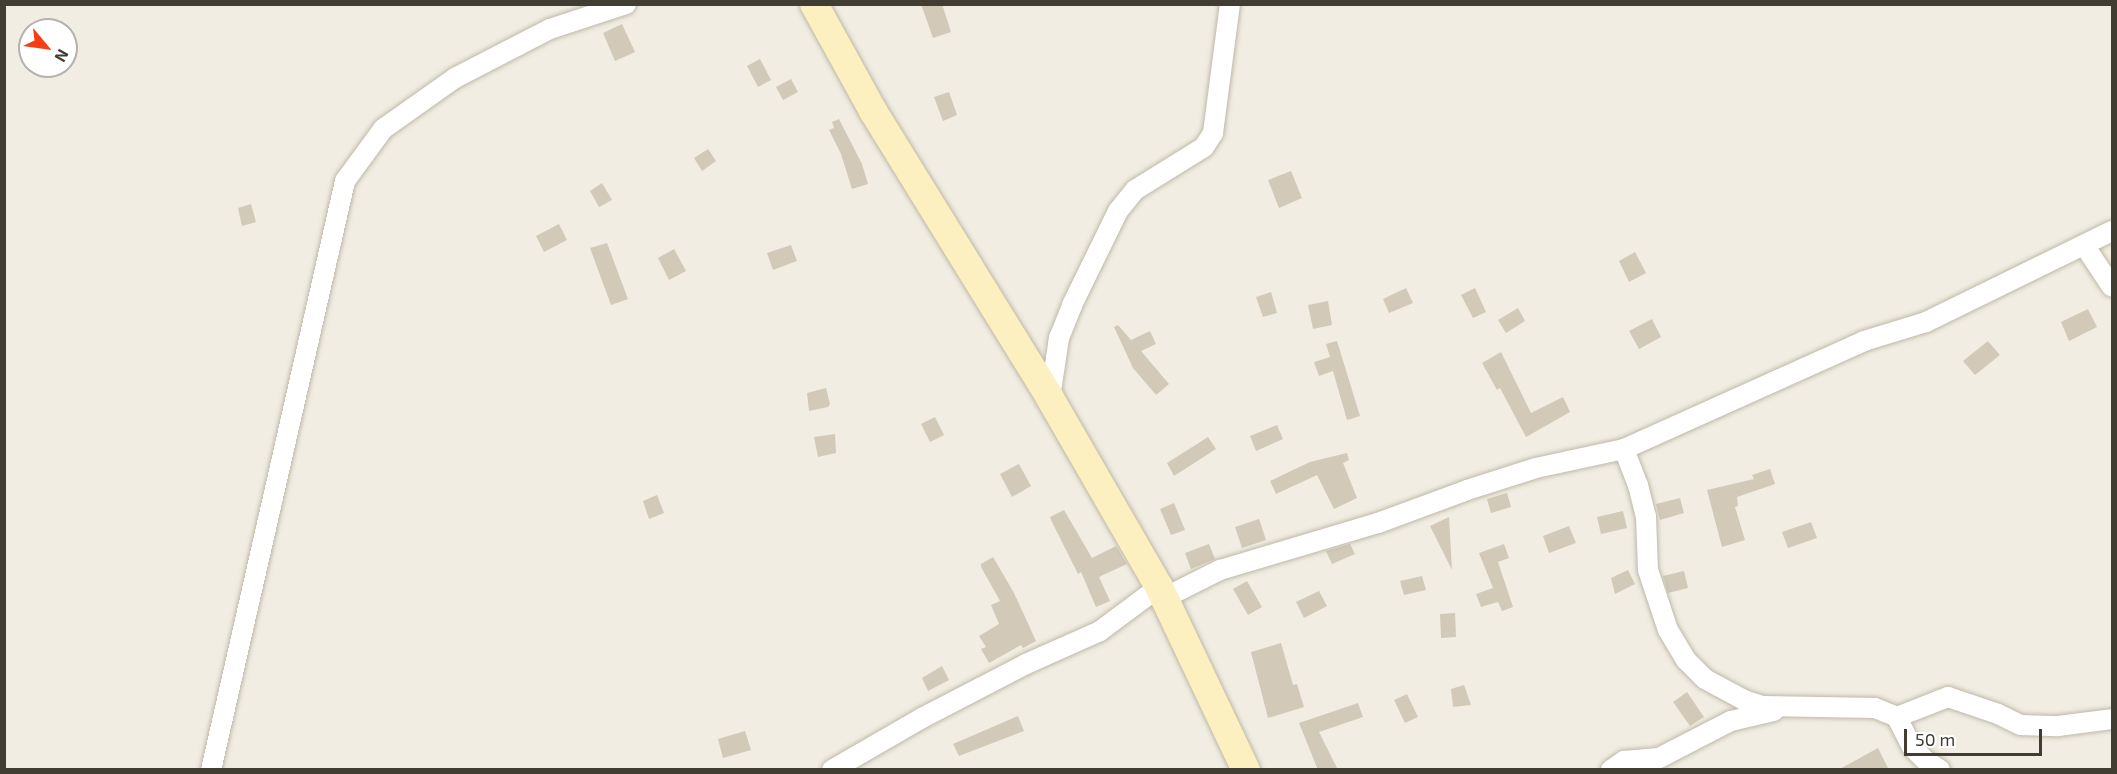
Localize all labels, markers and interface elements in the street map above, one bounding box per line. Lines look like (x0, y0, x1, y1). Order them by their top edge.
north arrow (18, 18, 78, 78)
text: N (51, 46, 74, 66)
scale bar (1907, 717, 2045, 755)
text: 50 m (1915, 728, 1955, 750)

